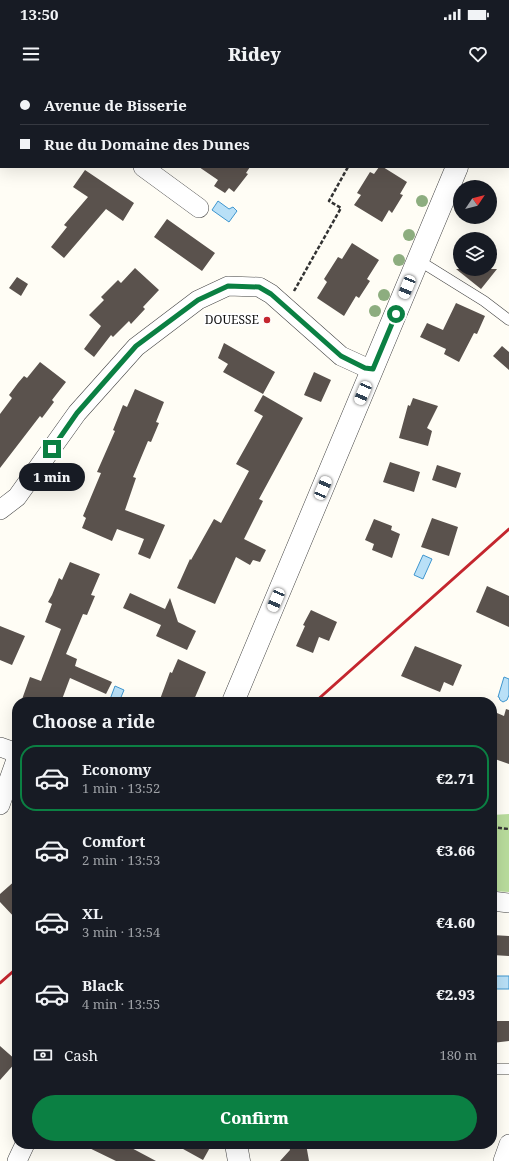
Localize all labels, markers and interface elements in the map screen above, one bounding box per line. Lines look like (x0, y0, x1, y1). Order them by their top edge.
text: 13:50 (20, 4, 58, 24)
text: Ridey (228, 42, 281, 66)
icon: menu (20, 43, 42, 65)
icon: heart (467, 43, 489, 65)
text: Avenue de Bisserie (44, 95, 187, 115)
text: Rue du Domaine des Dunes (44, 134, 250, 154)
north arrow (453, 180, 497, 224)
map controls (453, 180, 497, 276)
button: layers (453, 232, 497, 276)
car (397, 274, 417, 300)
route start (387, 305, 405, 323)
place label: DOUESSE (205, 311, 259, 328)
marker: DOUESSE (262, 315, 272, 325)
car (353, 380, 373, 406)
route end (43, 440, 61, 458)
callout: 1 min (19, 463, 85, 491)
text: 1 min (33, 468, 71, 486)
car (313, 475, 333, 501)
car (266, 587, 286, 613)
text: Choose a ride (32, 709, 155, 733)
text: Economy (82, 759, 151, 779)
icon: car (34, 760, 70, 796)
text: €2.71 (436, 768, 475, 788)
text: 1 min · 13:52 (82, 779, 160, 797)
text: Comfort (82, 831, 145, 851)
icon: car (34, 832, 70, 868)
text: €3.66 (436, 840, 475, 860)
text: 2 min · 13:53 (82, 851, 160, 869)
text: XL (82, 903, 103, 923)
icon: car (34, 904, 70, 940)
text: €4.60 (436, 912, 475, 932)
text: 3 min · 13:54 (82, 923, 160, 941)
text: Black (82, 975, 124, 995)
icon: car (34, 976, 70, 1012)
text: €2.93 (436, 984, 475, 1004)
text: 4 min · 13:55 (82, 995, 160, 1013)
icon: cash (32, 1044, 54, 1066)
text: Cash (64, 1045, 98, 1065)
text: 180 m (440, 1046, 477, 1064)
button: Confirm (32, 1095, 477, 1141)

